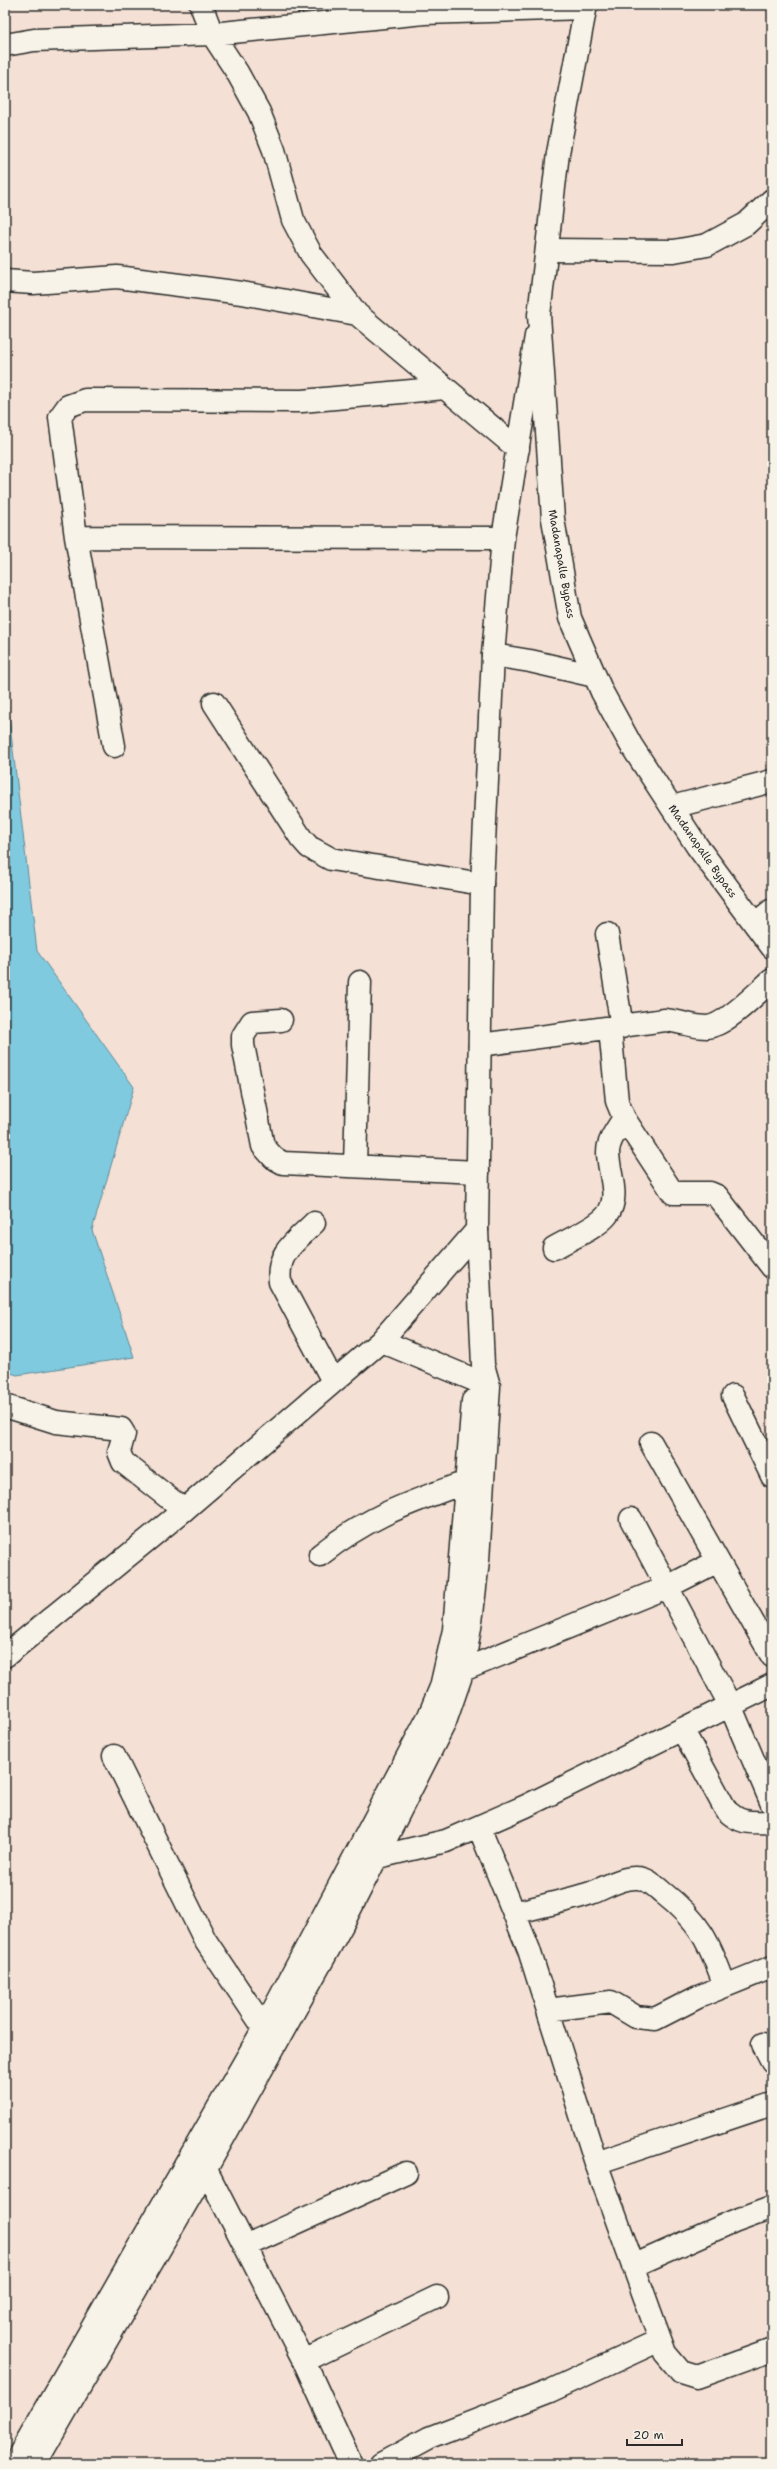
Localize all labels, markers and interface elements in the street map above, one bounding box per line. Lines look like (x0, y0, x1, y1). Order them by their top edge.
street label: Madanapalle Bypass (545, 508, 578, 620)
street label: Madanapalle Bypass (665, 802, 740, 901)
scale bar (627, 2421, 682, 2447)
text: 20 m (633, 2427, 664, 2443)

